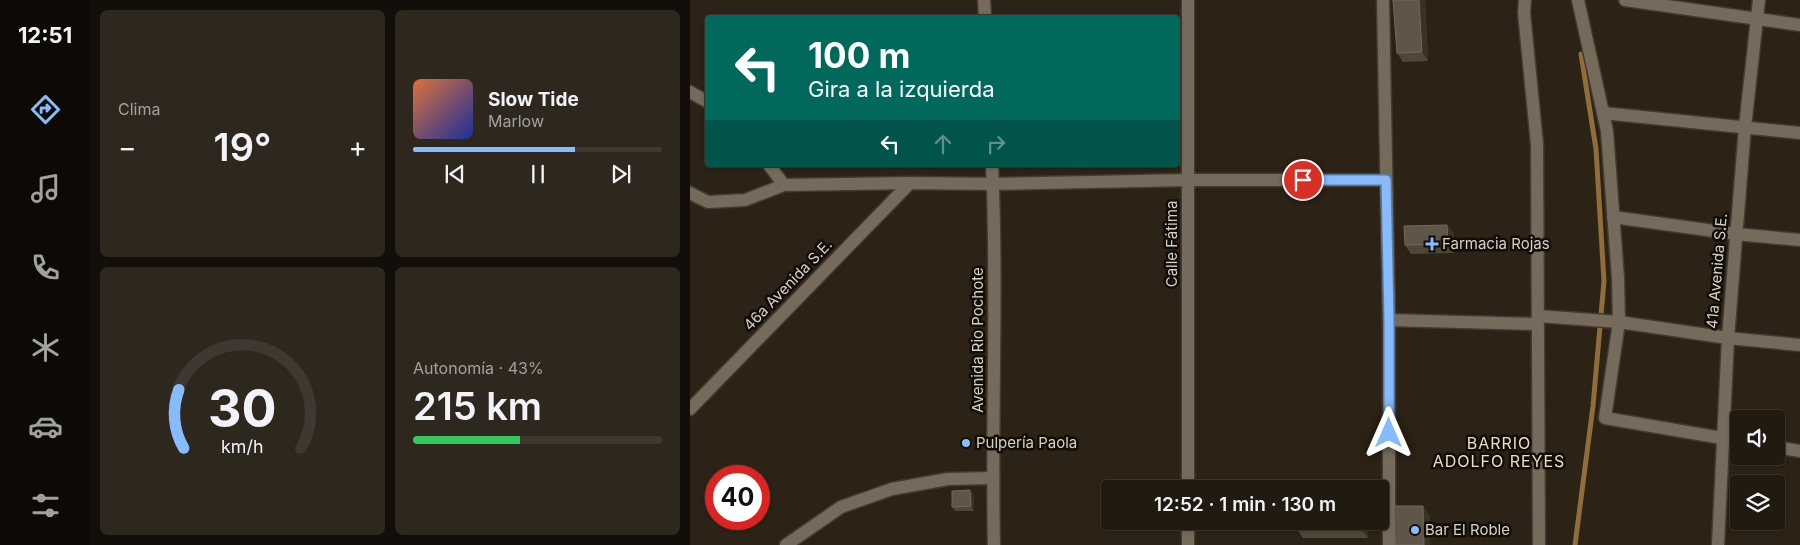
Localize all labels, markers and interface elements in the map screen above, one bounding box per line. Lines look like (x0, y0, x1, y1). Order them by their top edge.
text: 12:51 (18, 22, 72, 48)
text: 100 m (808, 34, 911, 76)
icon: left (725, 35, 790, 100)
text: Gira a la izquierda (808, 76, 995, 102)
text: Slow Tide (488, 88, 579, 111)
icon: directions (28, 92, 63, 127)
text: Clima (118, 99, 160, 119)
text: Marlow (488, 111, 544, 131)
text: 19° (214, 124, 271, 170)
text: − (118, 130, 137, 164)
text: + (348, 130, 367, 164)
icon: left (876, 130, 904, 158)
icon: ahead (929, 130, 957, 158)
icon: right (982, 130, 1010, 158)
pin (1282, 159, 1324, 201)
icon: previous (441, 160, 469, 188)
icon: pause (524, 160, 552, 188)
icon: next (607, 160, 635, 188)
icon: arrive (1289, 166, 1317, 194)
icon: music (28, 171, 63, 206)
street label: Calle Fátima (1162, 201, 1181, 287)
street label: 41a Avenida S.E. (1702, 212, 1731, 330)
place label: Farmacia Rojas (1442, 234, 1550, 253)
street label: 46a Avenida S.E. (739, 235, 836, 334)
marker: Farmacia Rojas (1426, 238, 1438, 250)
icon: phone (28, 250, 63, 285)
street label: Avenida Rio Pochote (968, 267, 987, 413)
icon: climate (28, 330, 63, 365)
text: Autonomía · 43% (413, 358, 544, 378)
text: 30 (208, 377, 277, 440)
text: 215 km (413, 383, 542, 429)
position arrow (1362, 406, 1414, 458)
icon: car (28, 409, 63, 444)
map controls (1730, 410, 1785, 530)
button: sound (1730, 410, 1785, 465)
place label: Pulpería Paola (976, 433, 1077, 452)
district label: BARRIO ADOLFO REYES (1433, 433, 1565, 471)
text: km/h (221, 436, 264, 457)
marker: Pulpería Paola (960, 437, 972, 449)
speed limit sign: 40 (705, 465, 770, 530)
button: layers (1730, 475, 1785, 530)
icon: filters (28, 488, 63, 523)
text: 12:52 · 1 min · 130 m (1154, 493, 1336, 516)
place label: Bar El Roble (1425, 520, 1510, 539)
marker: Bar El Roble (1409, 524, 1421, 536)

